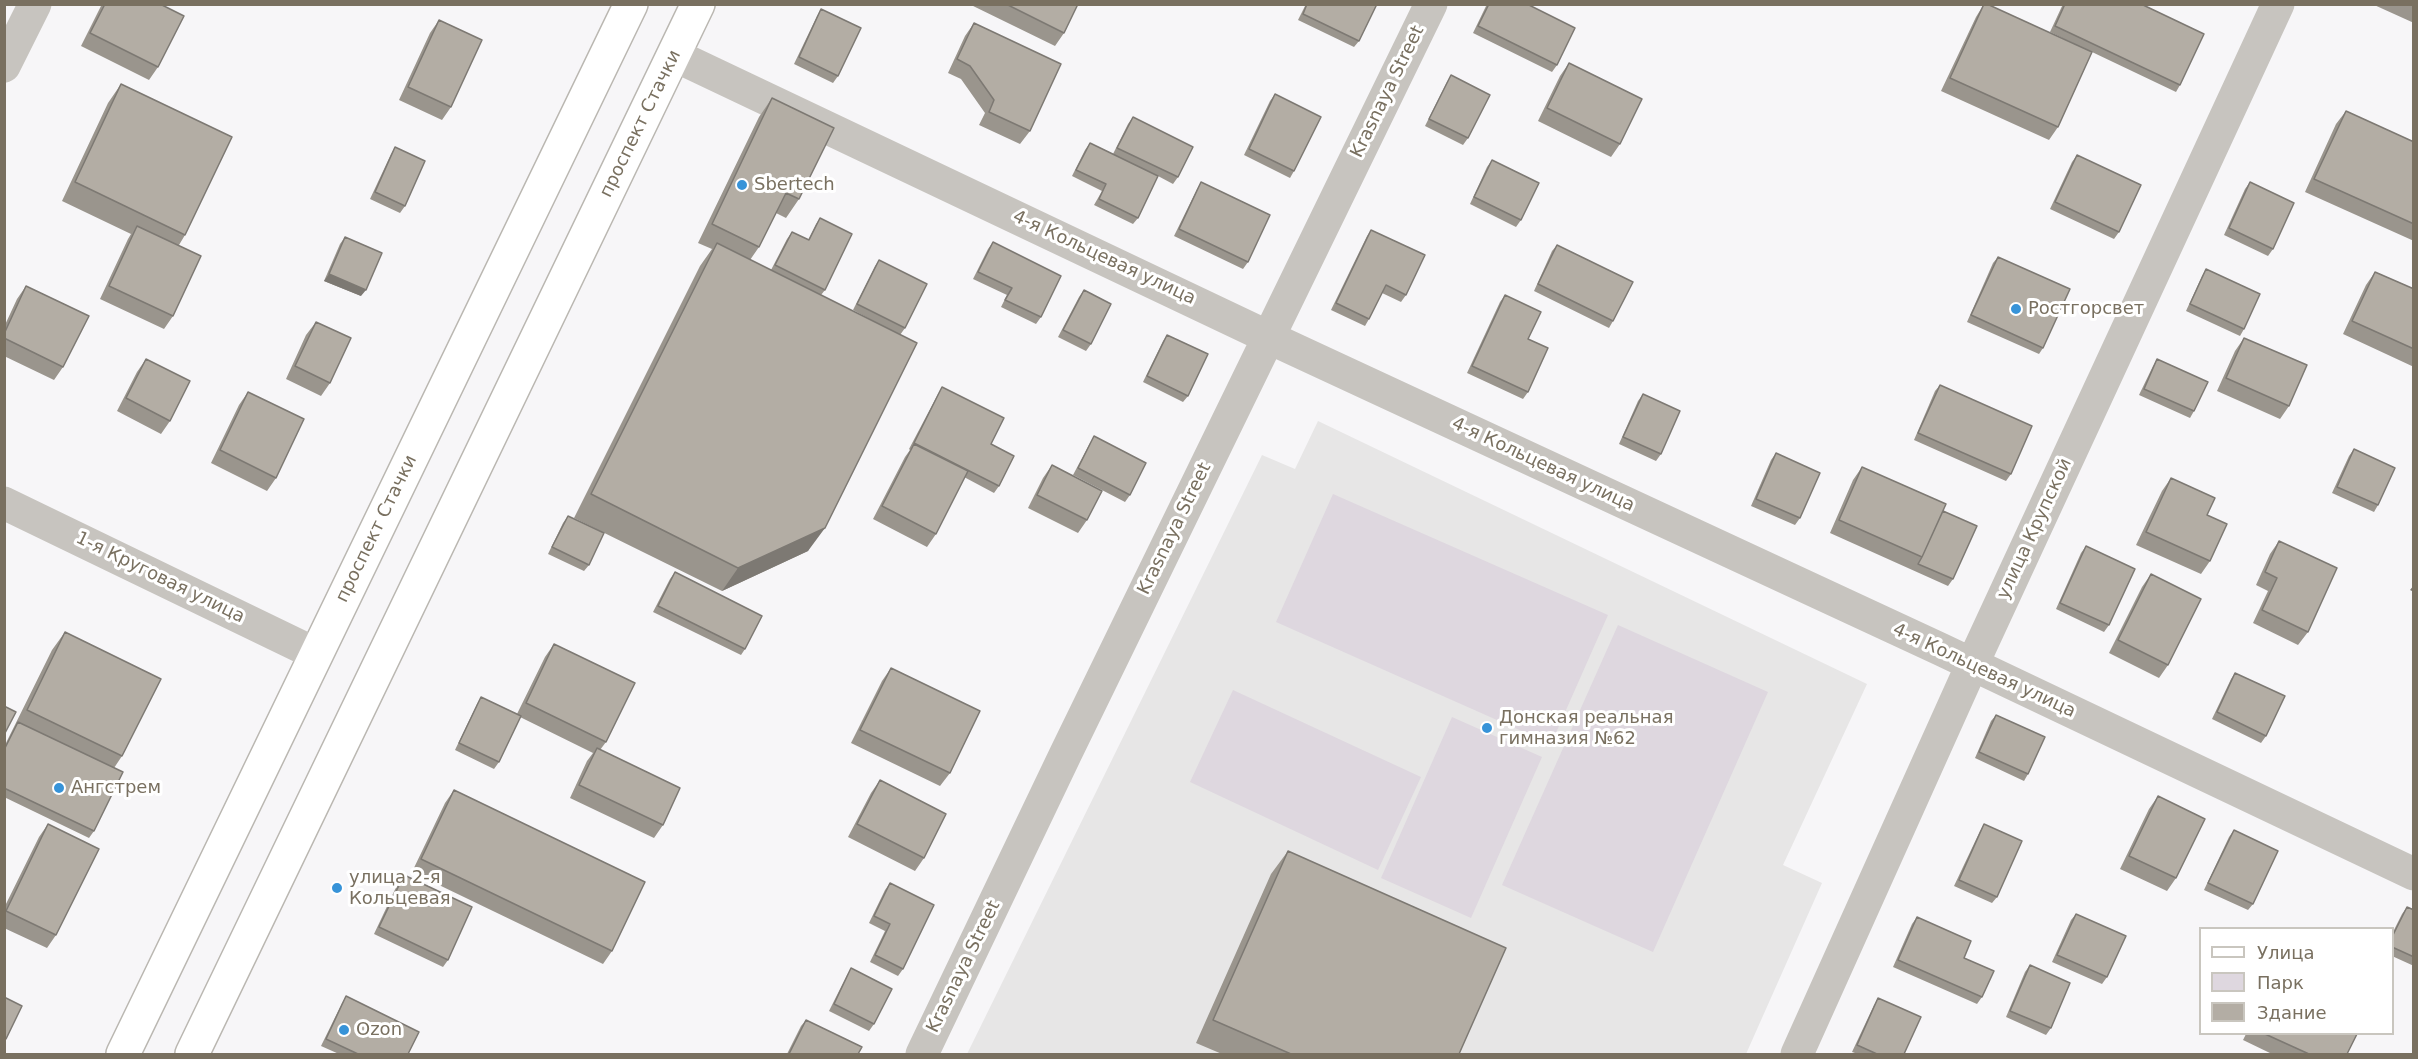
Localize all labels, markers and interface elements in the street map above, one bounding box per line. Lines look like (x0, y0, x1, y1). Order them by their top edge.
street label: Krasnaya Street (1347, 22, 1429, 162)
street label: проспект Стачки (596, 47, 686, 201)
place label: Sbertech (754, 174, 835, 196)
marker: Sbertech (735, 178, 749, 192)
street label: 4-я Кольцевая улица (1009, 206, 1199, 310)
place label: Ростгорсвет (2028, 298, 2144, 320)
marker: Ростгорсвет (2009, 302, 2023, 316)
street label: 4-я Кольцевая улица (1448, 413, 1638, 517)
street label: проспект Стачки (332, 452, 422, 606)
street label: улица Крупской (1993, 455, 2077, 603)
street label: Krasnaya Street (1134, 459, 1216, 599)
street label: 1-я Круговая улица (72, 528, 248, 628)
street label: 4-я Кольцевая улица (1889, 619, 2079, 723)
place label: Донская реальная гимназия №62 (1499, 707, 1673, 750)
marker: Донская реальная гимназия №62 (1480, 721, 1494, 735)
place label: Ангстрем (71, 777, 161, 799)
marker: Ангстрем (52, 781, 66, 795)
place label: улица 2-я Кольцевая (349, 867, 451, 910)
marker: улица 2-я Кольцевая (330, 881, 344, 895)
street label: Krasnaya Street (923, 897, 1005, 1037)
legend (2199, 927, 2394, 1035)
text: Улица (2257, 942, 2314, 963)
text: Парк (2257, 972, 2304, 993)
text: Здание (2257, 1002, 2327, 1023)
place label: Ozon (356, 1019, 402, 1041)
marker: Ozon (337, 1023, 351, 1037)

